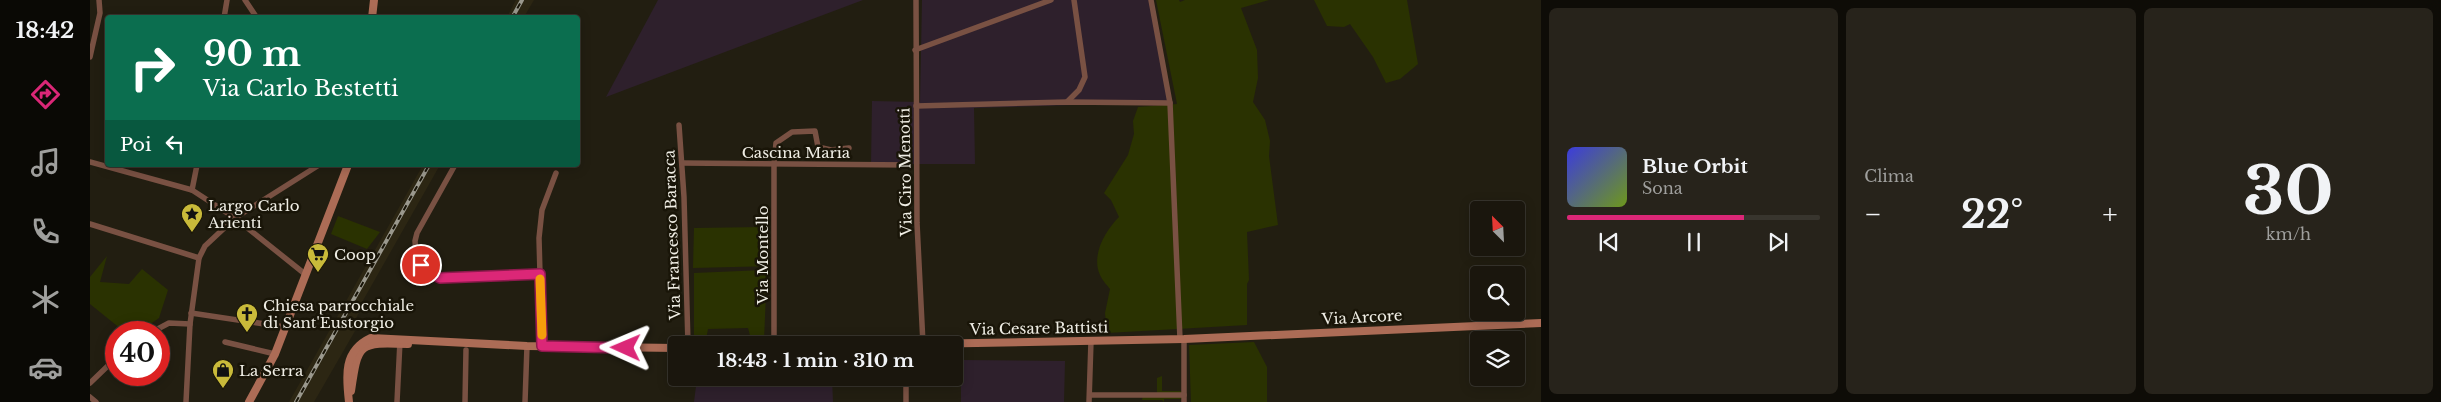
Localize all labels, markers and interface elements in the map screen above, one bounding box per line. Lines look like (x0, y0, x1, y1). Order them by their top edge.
text: 18:42 (16, 17, 74, 44)
text: 90 m (203, 32, 301, 75)
icon: right (120, 35, 185, 100)
text: Via Carlo Bestetti (203, 75, 399, 102)
icon: directions (28, 77, 63, 112)
street label: Via Ciro Menotti (894, 108, 916, 237)
icon: left (161, 130, 189, 158)
text: Poi (120, 133, 151, 156)
street label: Cascina Maria (742, 143, 851, 162)
icon: music (28, 145, 63, 180)
street label: Via Francesco Baracca (660, 149, 684, 321)
text: 30 (2243, 151, 2334, 232)
text: Blue Orbit (1642, 155, 1748, 178)
text: Clima (1864, 166, 1914, 186)
text: Sona (1642, 178, 1683, 198)
text: 22° (1961, 191, 2023, 238)
place label: Largo Carlo Arienti (207, 196, 300, 232)
text: − (1864, 197, 1882, 232)
text: + (2102, 197, 2118, 232)
north arrow (1470, 201, 1525, 256)
map controls (1470, 201, 1525, 386)
place icon: Largo Carlo Arienti (180, 202, 204, 233)
street label: Via Montello (753, 205, 772, 306)
icon: phone (28, 214, 63, 249)
text: km/h (2266, 224, 2311, 244)
icon: previous (1595, 228, 1623, 256)
icon: pause (1680, 228, 1708, 256)
icon: next (1764, 228, 1792, 256)
supermarket icon: Coop (306, 242, 330, 273)
pin (400, 244, 442, 286)
place label: Coop (334, 245, 376, 264)
icon: arrive (407, 251, 435, 279)
button: search (1470, 266, 1525, 321)
icon: climate (28, 282, 63, 317)
place label: Chiesa parrocchiale di Sant'Eustorgio (263, 296, 414, 332)
church icon: Chiesa parrocchiale di Sant'Eustorgio (235, 302, 259, 333)
street label: Via Arcore (1320, 305, 1403, 329)
street label: Via Cesare Battisti (968, 317, 1109, 339)
speed limit sign: 40 (105, 321, 170, 386)
position arrow (599, 321, 651, 373)
button: layers (1470, 331, 1525, 386)
text: 18:43 · 1 min · 310 m (717, 349, 914, 372)
icon: car (28, 350, 63, 385)
shop icon: La Serra (211, 358, 235, 389)
place label: La Serra (239, 361, 304, 380)

